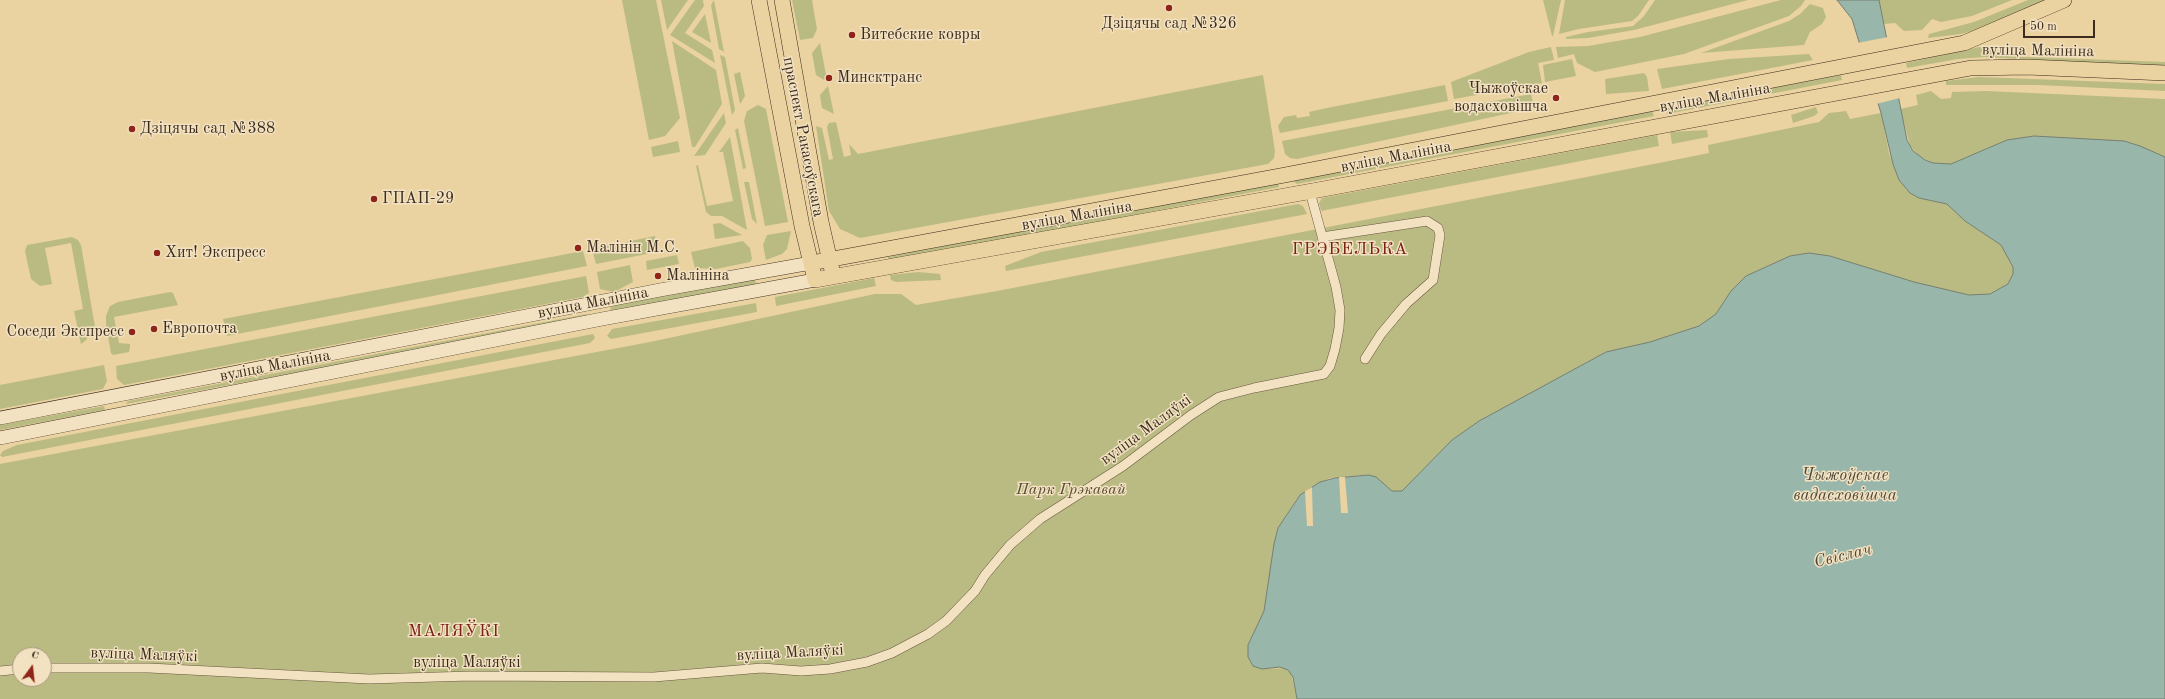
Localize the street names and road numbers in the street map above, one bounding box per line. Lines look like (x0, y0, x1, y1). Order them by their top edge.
street label: вуліца Малініна (1982, 40, 2094, 62)
street label: праспект Ракасоўскага (778, 55, 828, 219)
street label: вуліца Малініна (1658, 79, 1772, 117)
street label: вуліца Малініна (1339, 137, 1453, 177)
street label: вуліца Малініна (1020, 197, 1134, 235)
street label: вуліца Малініна (536, 283, 650, 323)
street label: вуліца Малініна (218, 346, 332, 386)
street label: вуліца Маляўкі (1097, 391, 1195, 469)
street label: вуліца Маляўкі (736, 641, 844, 665)
street label: вуліца Маляўкі (90, 644, 198, 666)
street label: вуліца Маляўкі (413, 653, 521, 673)

